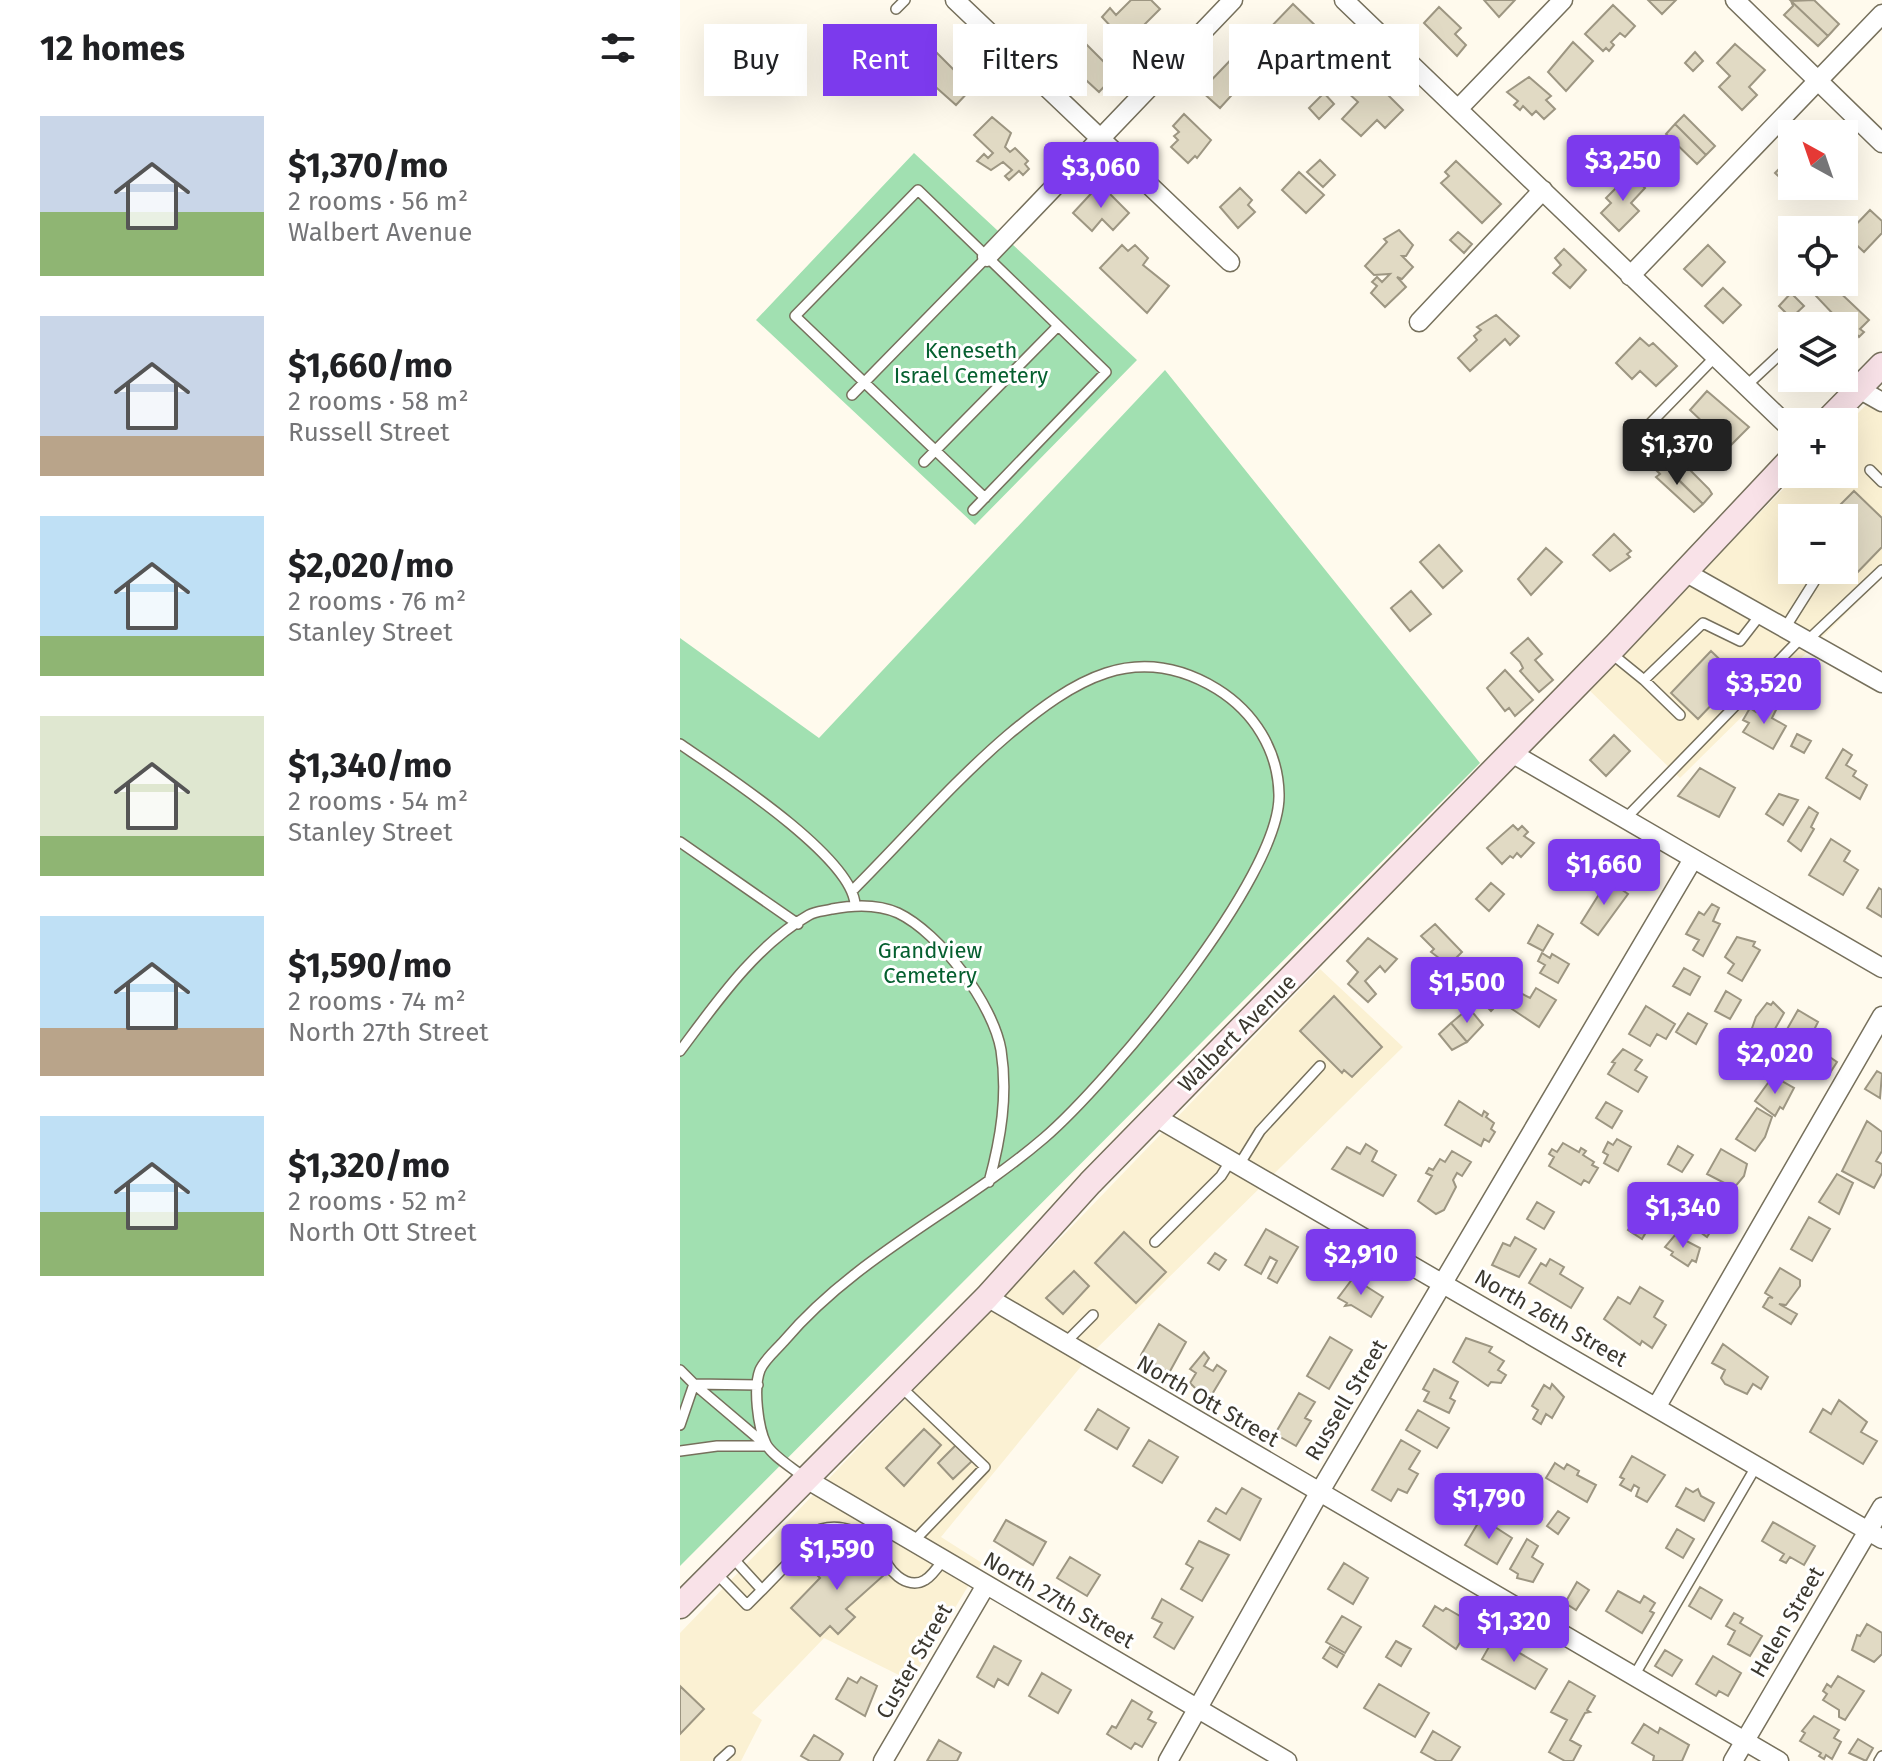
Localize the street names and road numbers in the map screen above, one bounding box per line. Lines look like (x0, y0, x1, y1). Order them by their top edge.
street label: Walbert Avenue (1172, 968, 1302, 1098)
street label: North 26th Street (1470, 1263, 1632, 1373)
street label: Russell Street (1299, 1334, 1393, 1466)
street label: North Ott Street (1132, 1349, 1284, 1453)
street label: North 27th Street (979, 1546, 1139, 1654)
street label: Helen Street (1744, 1562, 1830, 1682)
street label: Custer Street (870, 1599, 958, 1723)

